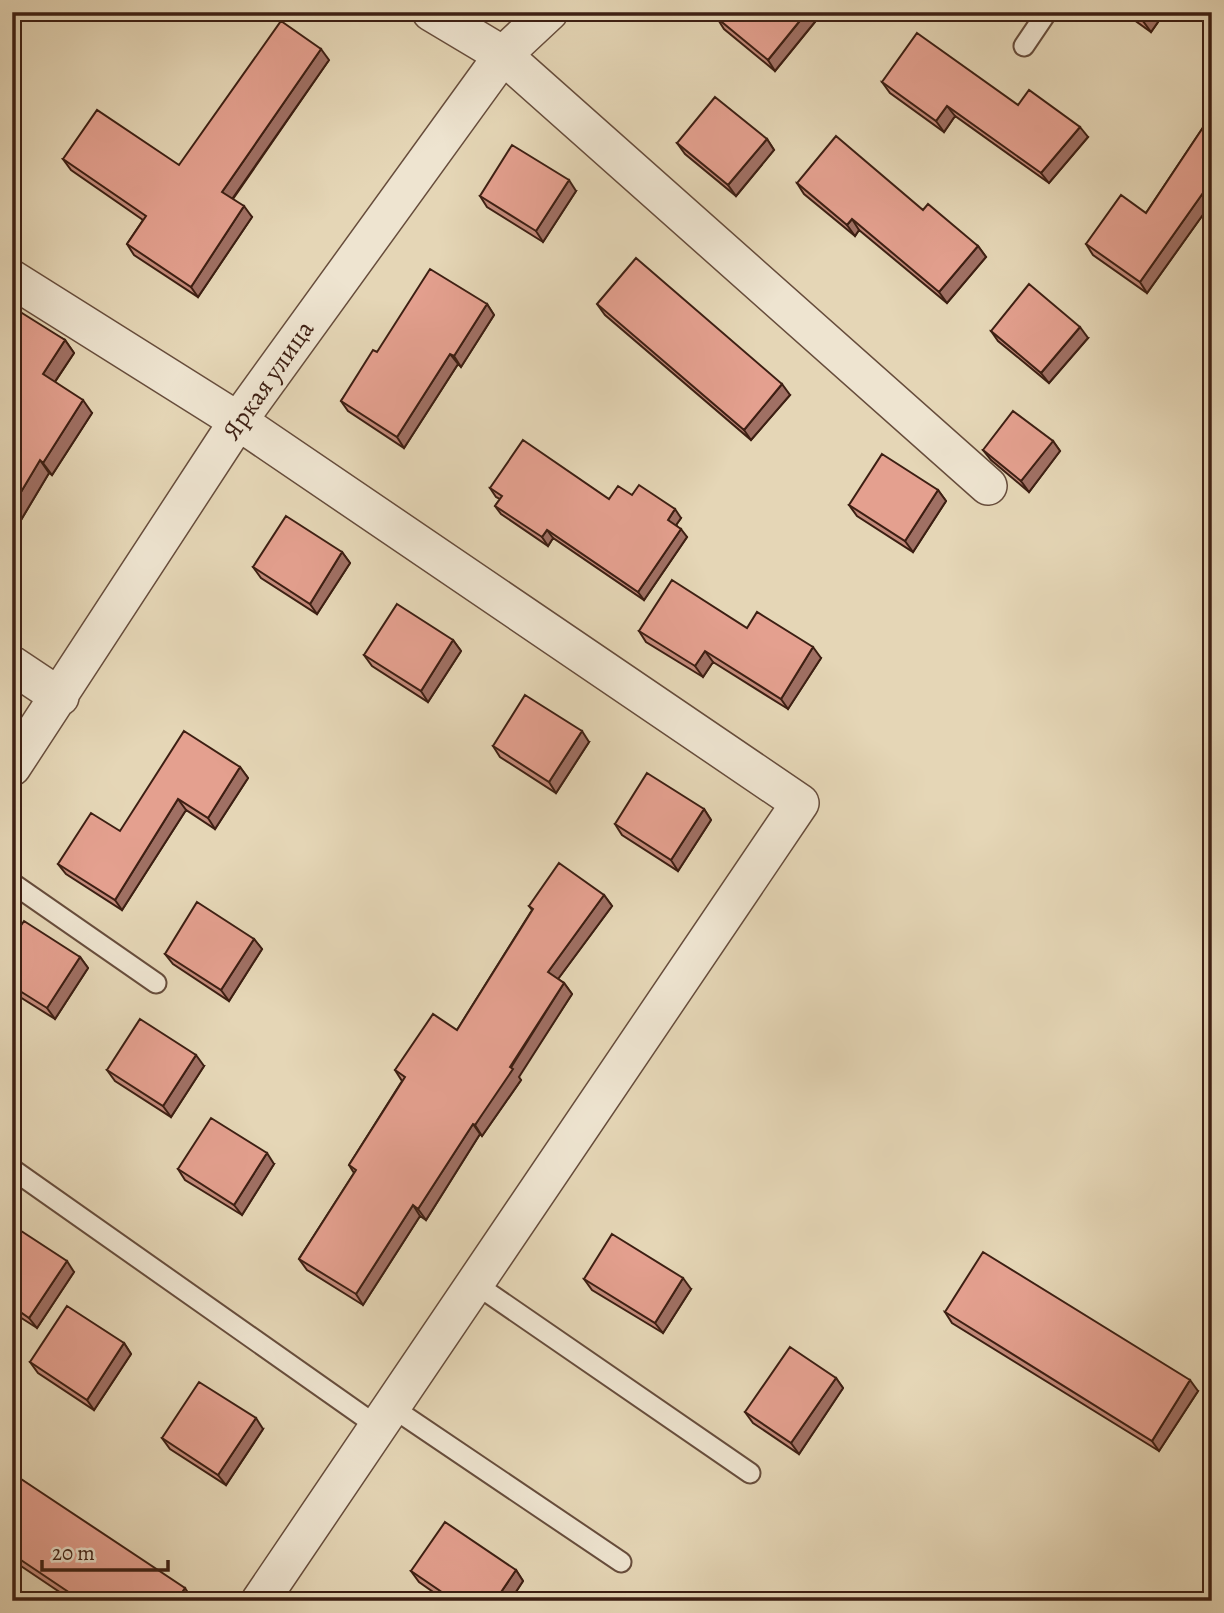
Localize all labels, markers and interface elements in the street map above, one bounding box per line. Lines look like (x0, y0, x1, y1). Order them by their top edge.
street label: Яркая улица (214, 313, 322, 447)
scale bar (42, 1529, 168, 1573)
text: 20 m (52, 1539, 95, 1567)

